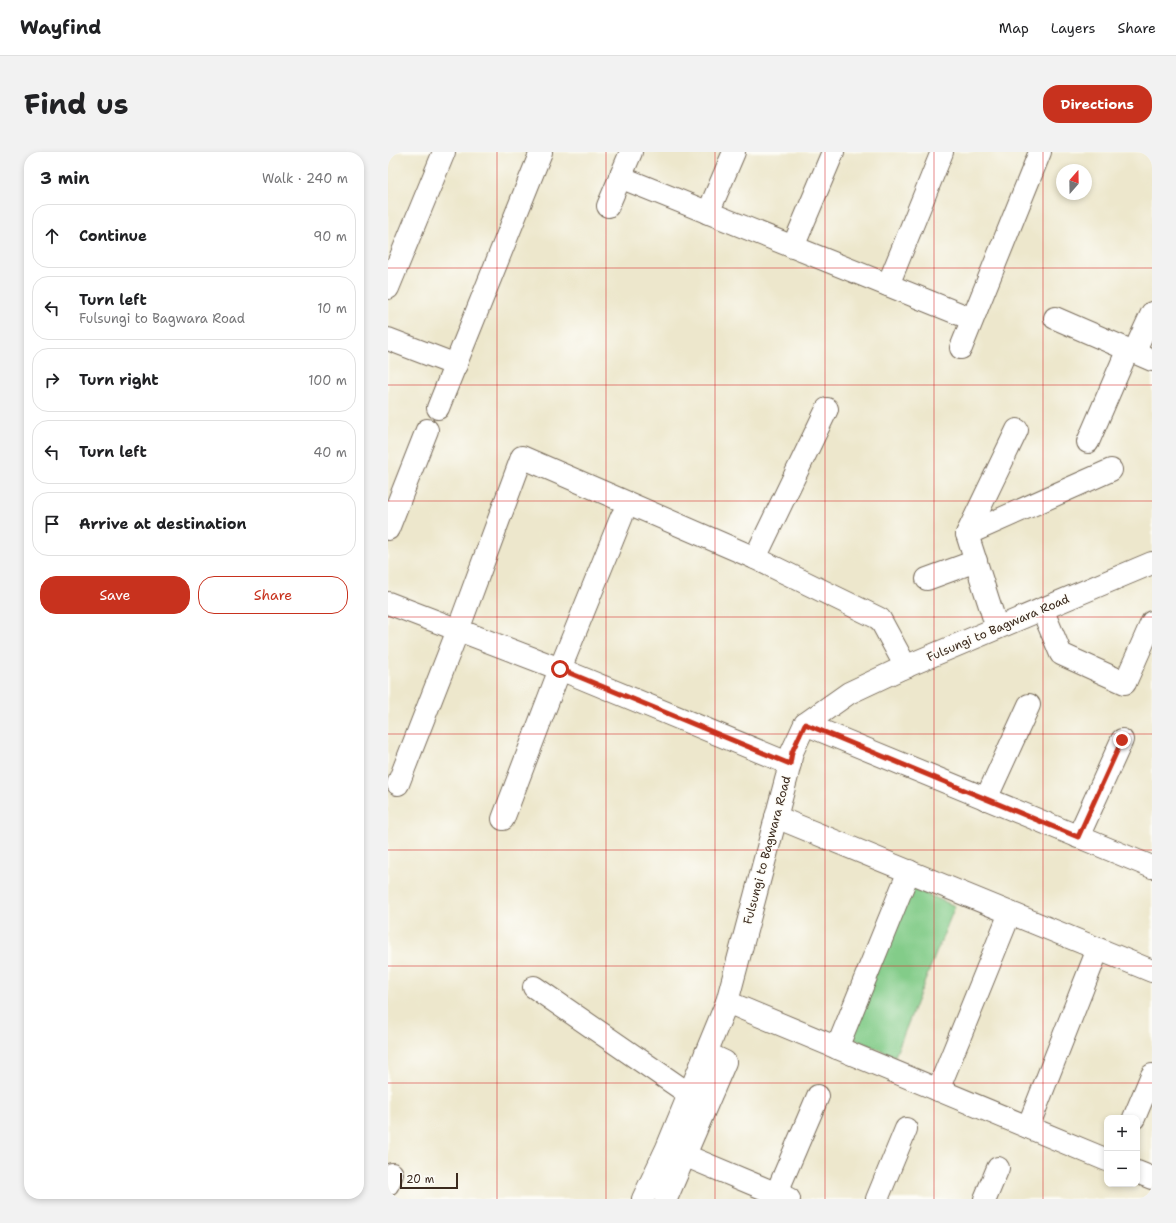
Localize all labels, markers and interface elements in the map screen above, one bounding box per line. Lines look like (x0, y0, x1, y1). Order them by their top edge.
text: Wayfind (20, 15, 101, 40)
text: Map (999, 19, 1029, 37)
text: Layers (1051, 19, 1095, 37)
text: Share (1117, 19, 1156, 37)
text: Find us (24, 85, 129, 123)
button: Directions (1043, 85, 1152, 123)
north arrow (1056, 164, 1092, 200)
text: 3 min (40, 167, 90, 189)
text: Walk · 240 m (262, 170, 348, 187)
icon: ahead (41, 225, 63, 247)
text: Continue (79, 226, 147, 246)
text: 90 m (313, 228, 347, 245)
text: Turn left (79, 290, 147, 310)
icon: left (41, 297, 63, 319)
text: 10 m (317, 300, 347, 317)
text: Fulsungi to Bagwara Road (79, 310, 245, 327)
icon: right (41, 369, 63, 391)
text: Turn right (79, 370, 159, 390)
text: 100 m (308, 372, 347, 389)
icon: left (41, 441, 63, 463)
text: Turn left (79, 442, 147, 462)
text: 40 m (313, 444, 347, 461)
icon: arrive (41, 513, 63, 535)
text: Arrive at destination (79, 514, 247, 534)
button: Save (40, 576, 190, 614)
button: Share (198, 576, 348, 614)
street label: Fulsungi to Bagwara Road (924, 591, 1072, 665)
route start (551, 660, 569, 678)
route end (1113, 731, 1131, 749)
street label: Fulsungi to Bagwara Road (739, 774, 795, 926)
map controls (1104, 1115, 1140, 1187)
button: + (1104, 1115, 1140, 1151)
button: − (1104, 1151, 1140, 1187)
scale bar (400, 1171, 458, 1190)
text: 20 m (406, 1172, 434, 1187)

